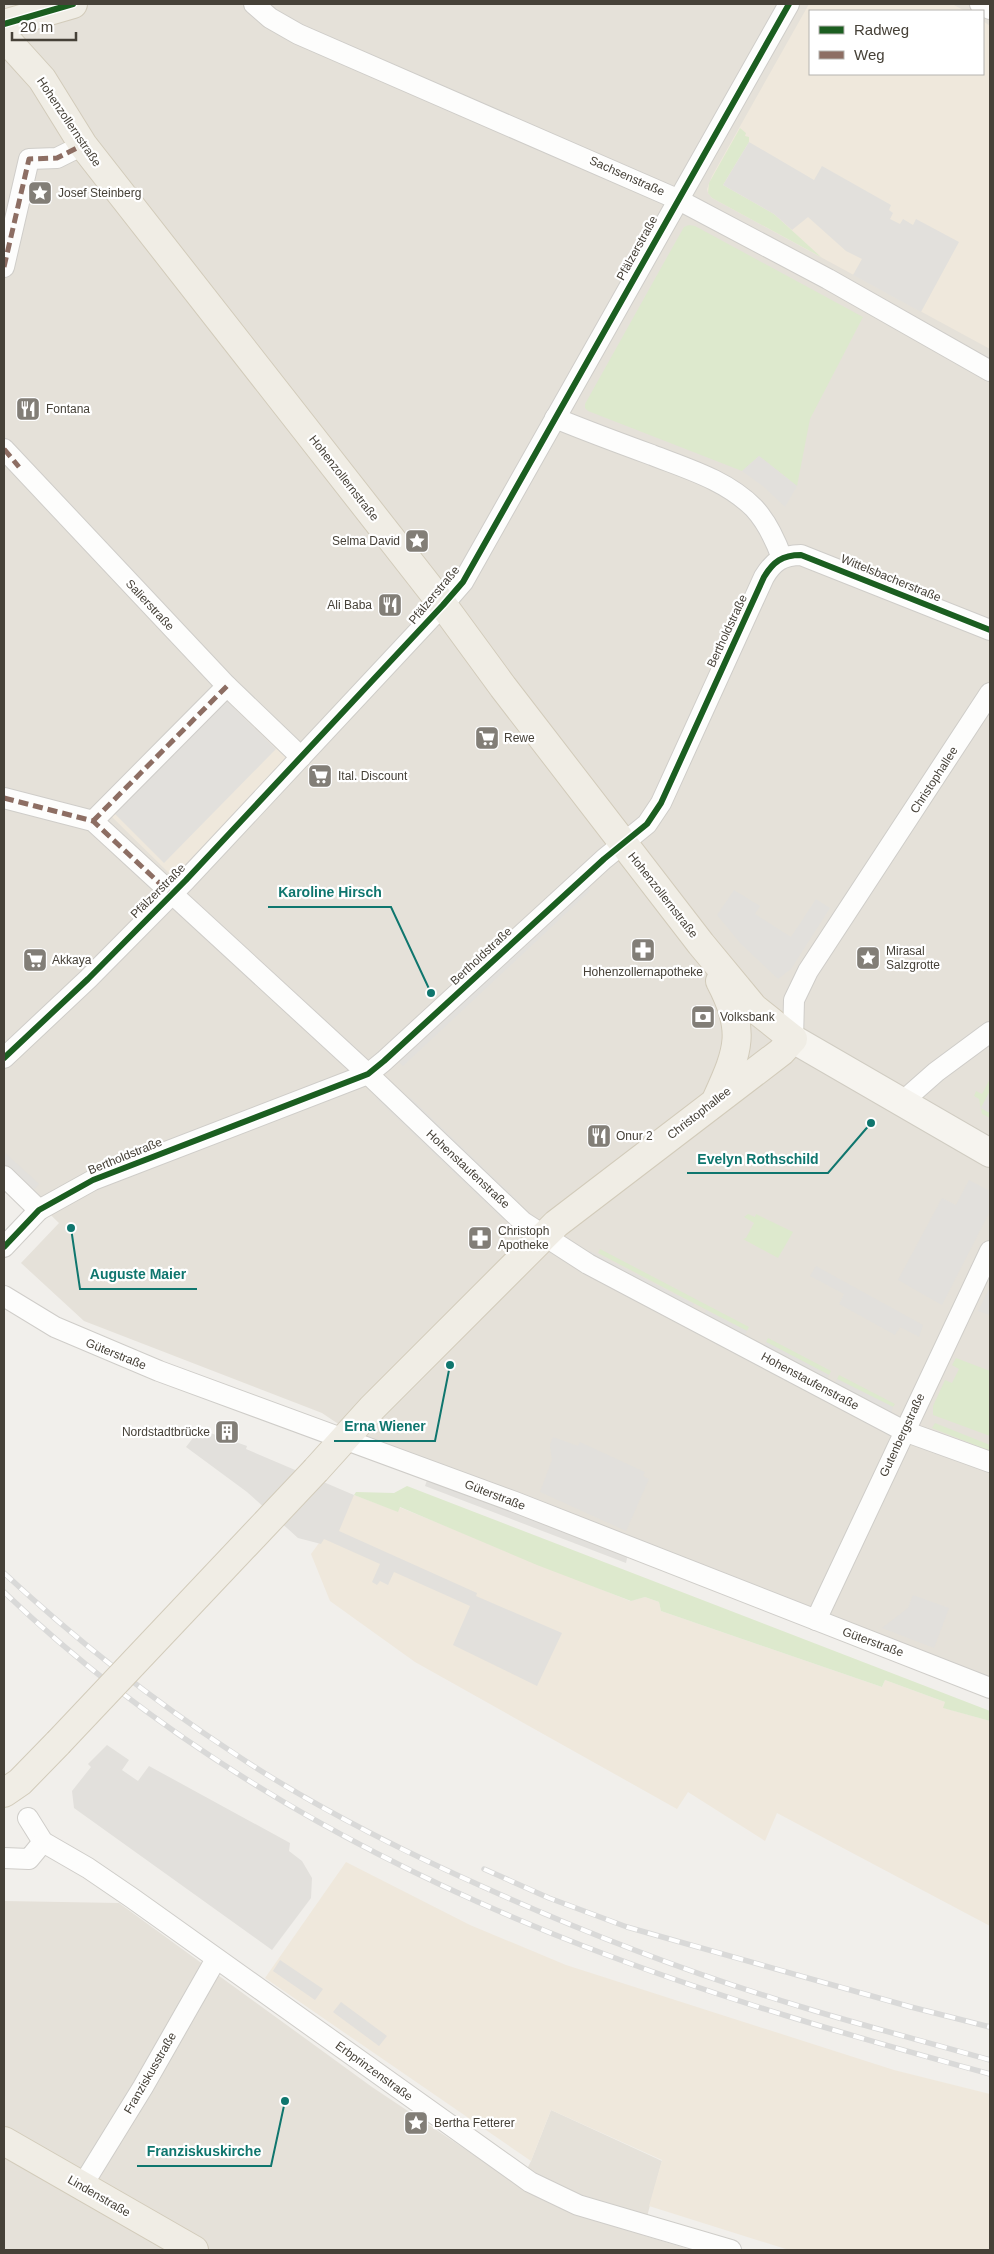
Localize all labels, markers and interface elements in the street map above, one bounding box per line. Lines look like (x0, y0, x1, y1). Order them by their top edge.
scale bar (12, 10, 76, 42)
legend (809, 10, 984, 75)
text: 20 m (20, 18, 53, 35)
text: Radweg (854, 21, 909, 38)
text: Weg (854, 46, 885, 63)
street label: Hohenzollernstraße (34, 75, 104, 170)
street label: Sachsenstraße (587, 153, 667, 199)
place icon: Josef Steinberg (27, 180, 53, 206)
place label: Josef Steinberg (58, 186, 141, 200)
street label: Pfälzerstraße (614, 213, 661, 283)
restaurant icon: Fontana (15, 396, 41, 422)
place label: Fontana (46, 402, 90, 416)
street label: Hohenzollernstraße (306, 432, 382, 524)
place icon: Selma David (404, 528, 430, 554)
place label: Selma David (332, 534, 400, 548)
street label: Wittelsbacherstraße (839, 552, 943, 605)
street label: Pfälzerstraße (406, 563, 463, 627)
street label: Salierstraße (123, 577, 177, 634)
restaurant icon: Ali Baba (377, 592, 403, 618)
street label: Bertholdstraße (704, 592, 750, 670)
place label: Ali Baba (327, 598, 372, 612)
supermarket icon: Rewe (474, 725, 500, 751)
place label: Rewe (504, 731, 535, 745)
street label: Christophallee (907, 744, 961, 816)
supermarket icon: Ital. Discount (307, 763, 333, 789)
place label: Ital. Discount (338, 769, 408, 783)
street label: Hohenzollernstraße (625, 849, 701, 941)
street label: Pfälzerstraße (128, 861, 188, 921)
callout: Karoline Hirsch (268, 878, 391, 907)
text: Karoline Hirsch (278, 884, 382, 900)
street label: Bertholdstraße (447, 924, 515, 988)
pharmacy icon: Hohenzollernapotheke (630, 937, 656, 963)
place label: Mirasal Salzgrotte (886, 944, 940, 972)
place icon: Mirasal Salzgrotte (855, 945, 881, 971)
supermarket icon: Akkaya (22, 947, 48, 973)
place label: Akkaya (52, 953, 92, 967)
place label: Hohenzollernapotheke (583, 965, 703, 979)
bank icon: Volksbank (690, 1004, 716, 1030)
place label: Volksbank (720, 1010, 776, 1024)
street label: Christophallee (664, 1084, 734, 1142)
restaurant icon: Onur 2 (586, 1123, 612, 1149)
street label: Hohenstaufenstraße (423, 1127, 513, 1211)
place label: Onur 2 (616, 1129, 653, 1143)
street label: Bertholdstraße (86, 1135, 164, 1177)
callout: Evelyn Rothschild (687, 1144, 828, 1173)
text: Evelyn Rothschild (697, 1151, 819, 1167)
place label: Christoph Apotheke (498, 1224, 549, 1252)
pharmacy icon: Christoph Apotheke (467, 1225, 493, 1251)
callout: Auguste Maier (80, 1260, 197, 1289)
text: Auguste Maier (90, 1266, 187, 1282)
street label: Güterstraße (84, 1336, 149, 1373)
street label: Hohenstaufenstraße (759, 1349, 862, 1413)
street label: Gutenbergstraße (876, 1391, 928, 1479)
callout: Erna Wiener (334, 1412, 435, 1441)
text: Erna Wiener (344, 1418, 426, 1434)
building icon: Nordstadtbrücke (214, 1419, 240, 1445)
place label: Nordstadtbrücke (122, 1425, 210, 1439)
street label: Güterstraße (463, 1477, 528, 1513)
street label: Güterstraße (841, 1624, 906, 1660)
street label: Franziskusstraße (121, 2029, 179, 2116)
street label: Erbprinzenstraße (333, 2038, 416, 2104)
place icon: Bertha Fetterer (403, 2110, 429, 2136)
place label: Bertha Fetterer (434, 2116, 515, 2130)
callout: Franziskuskirche (137, 2137, 271, 2166)
text: Franziskuskirche (147, 2143, 261, 2159)
street label: Lindenstraße (65, 2172, 133, 2220)

